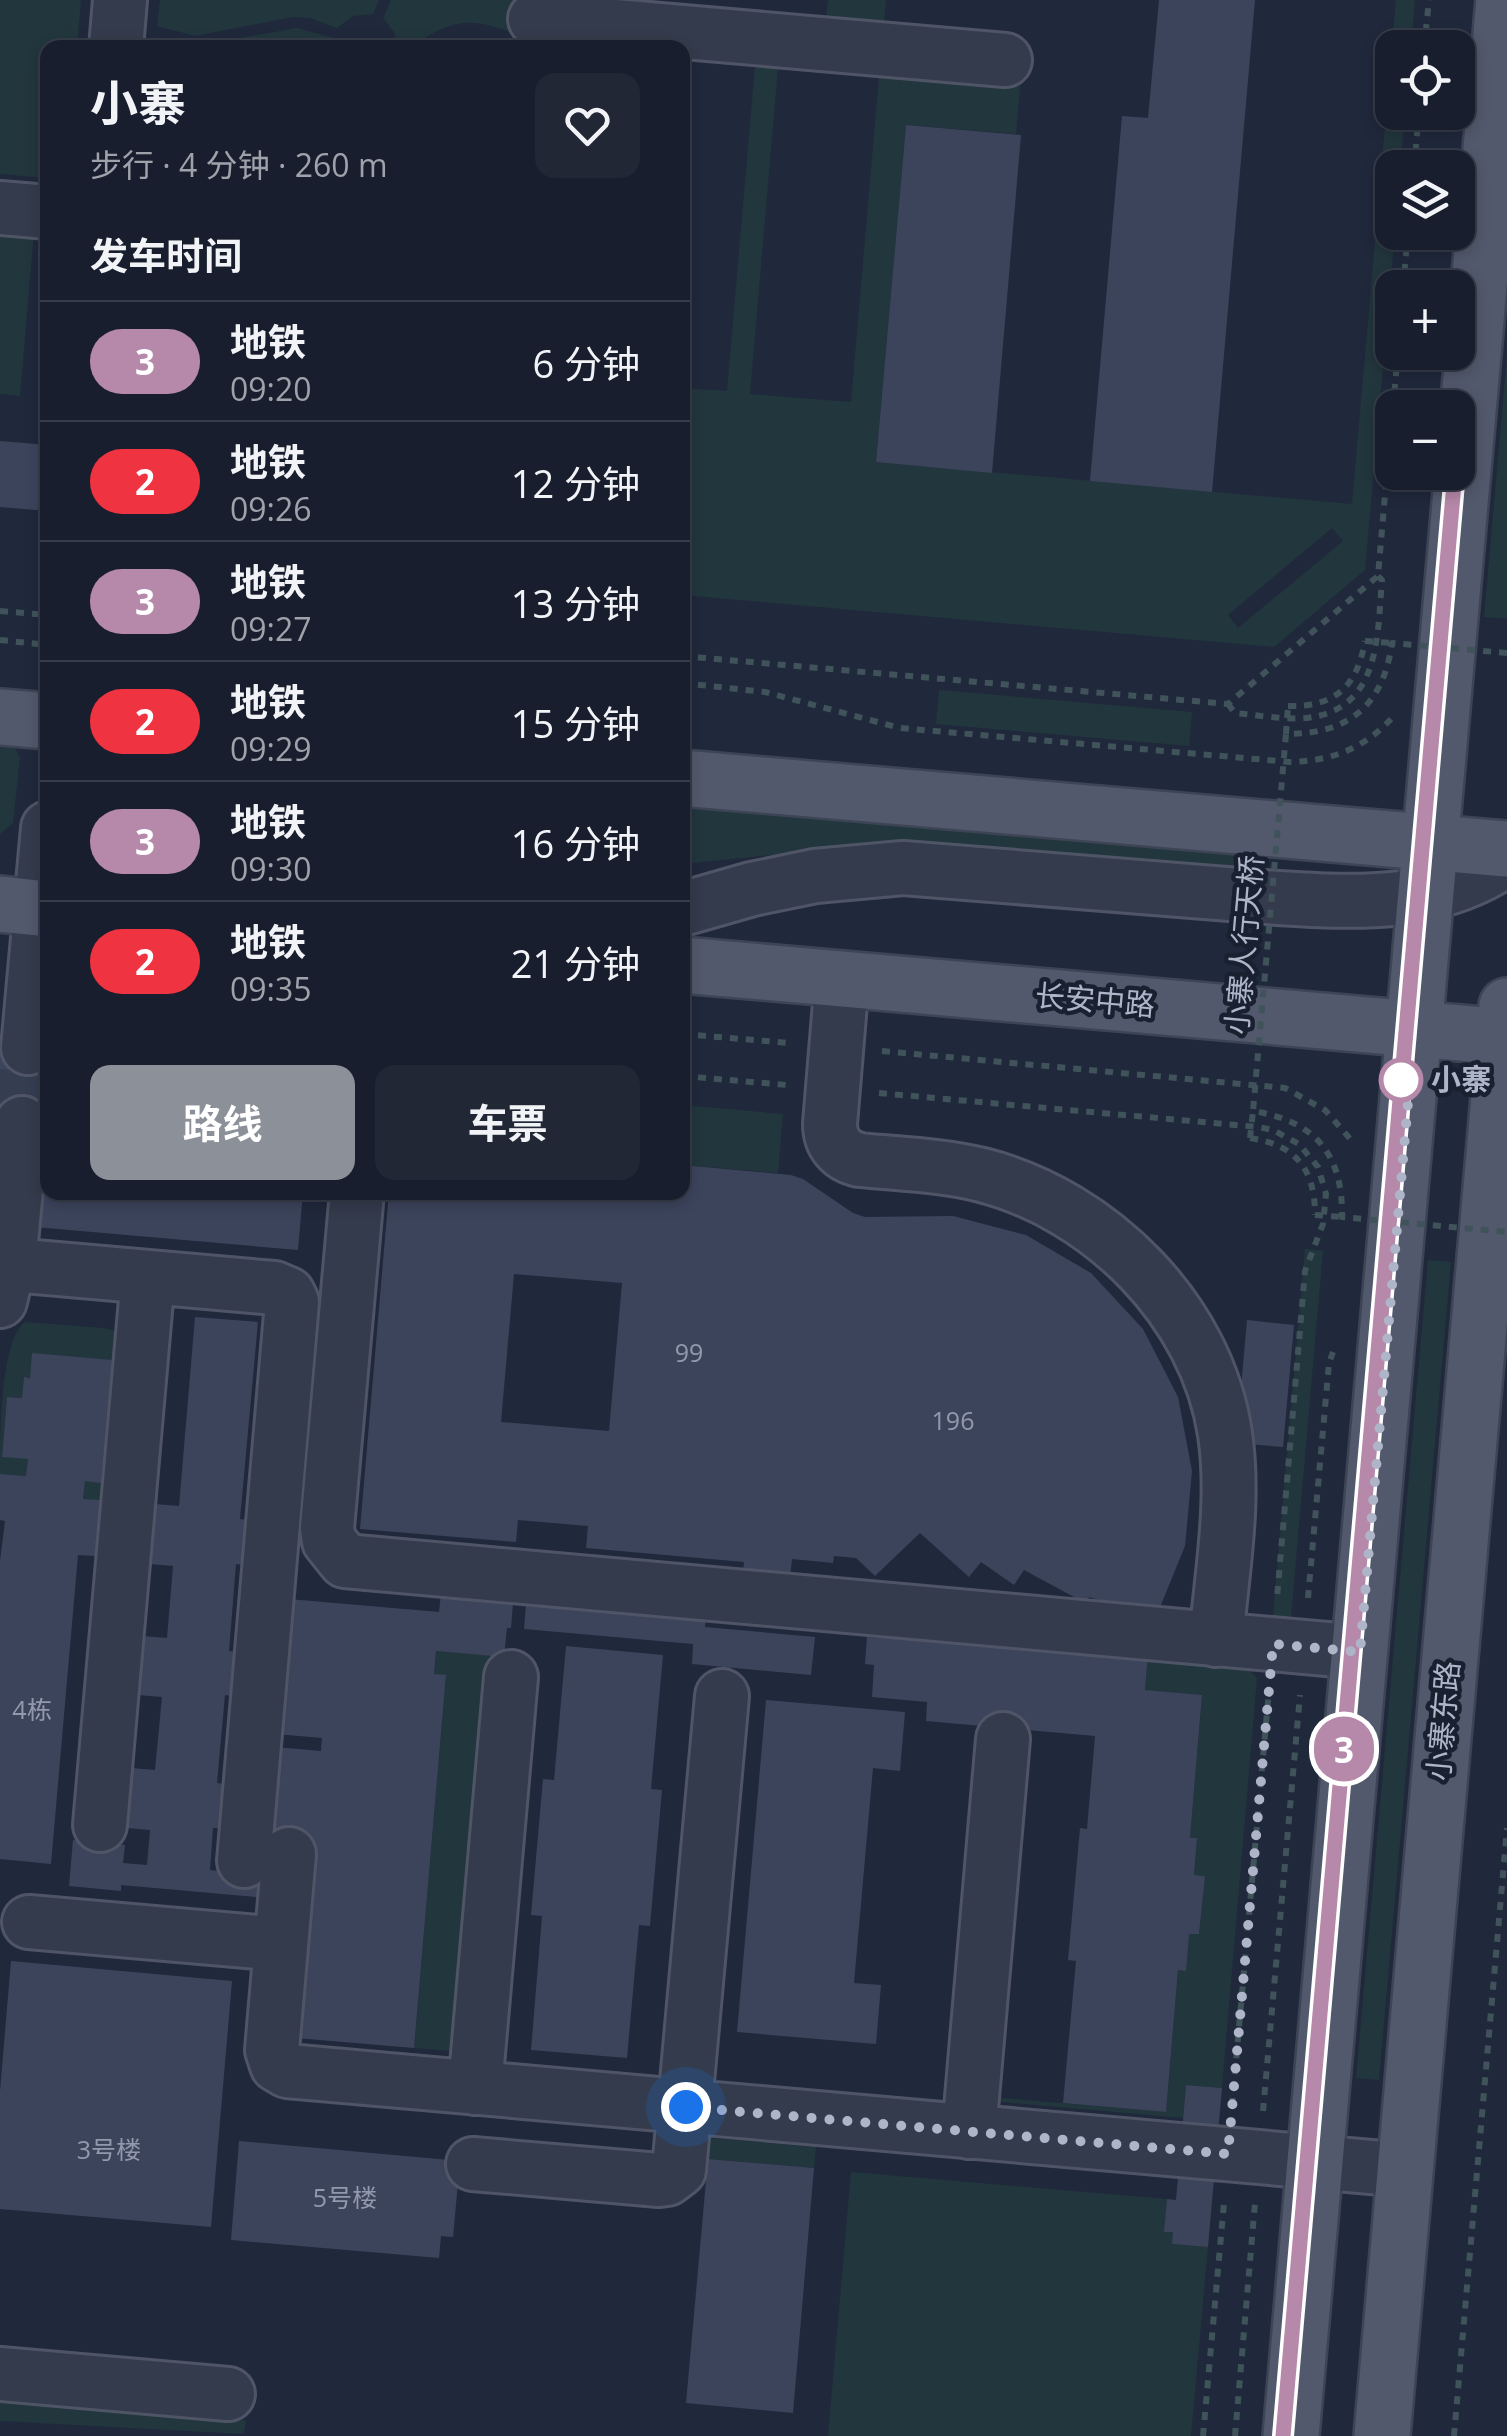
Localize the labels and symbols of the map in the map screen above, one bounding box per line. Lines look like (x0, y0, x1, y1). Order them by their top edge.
street label: 小寨人行天桥 (1215, 853, 1272, 1036)
street label: 长安中路 (1034, 974, 1157, 1025)
place label: 小寨 (1431, 1058, 1491, 1099)
marker: 小寨 (1380, 1059, 1422, 1101)
house number: 99 (675, 1335, 703, 1369)
house number: 196 (932, 1403, 974, 1437)
street label: 小寨东路 (1417, 1659, 1468, 1782)
house number: 4栋 (12, 1692, 52, 1726)
line badge: 3 (1312, 1716, 1376, 1782)
your location (661, 2082, 711, 2132)
house number: 3号楼 (77, 2132, 141, 2166)
house number: 5号楼 (313, 2180, 377, 2214)

